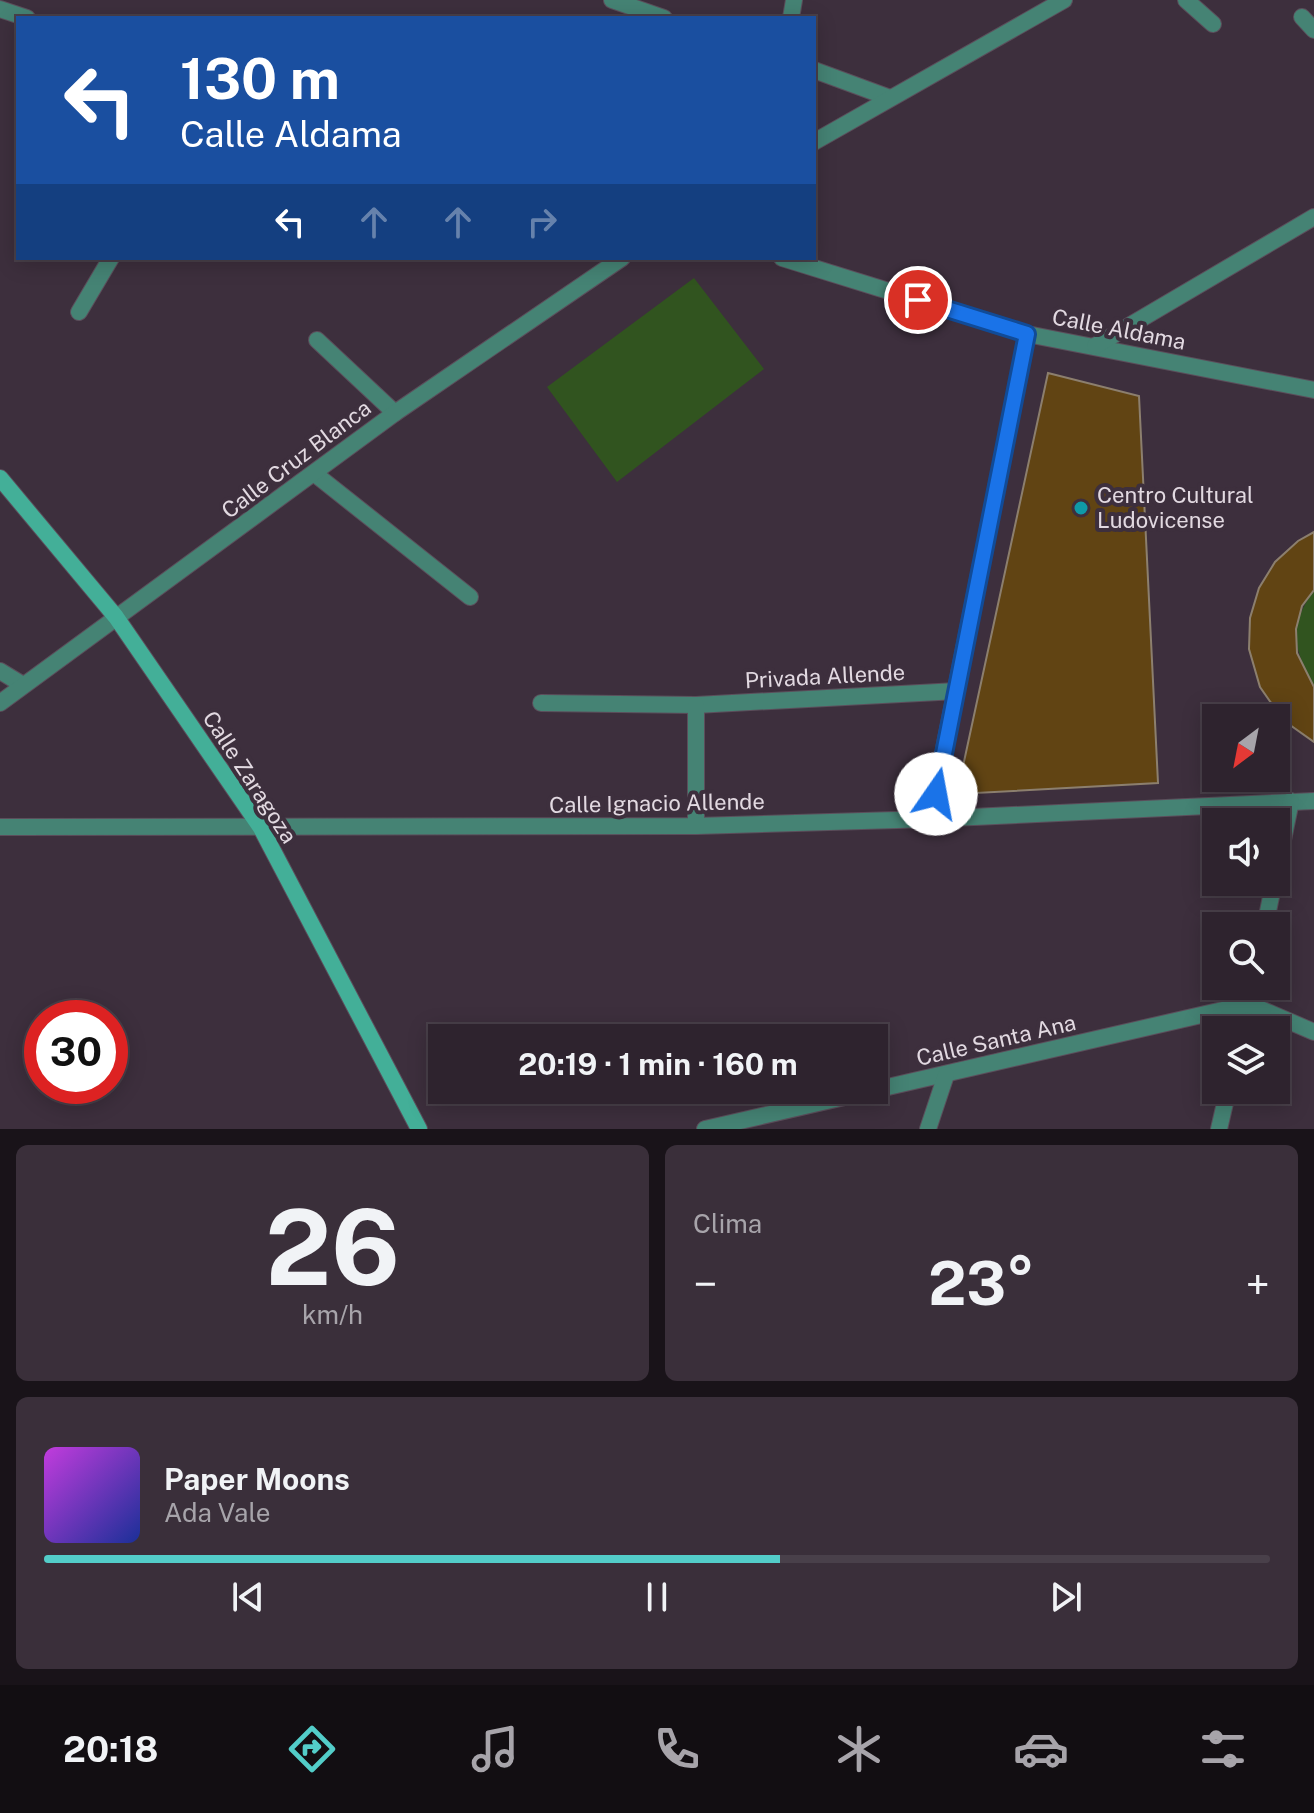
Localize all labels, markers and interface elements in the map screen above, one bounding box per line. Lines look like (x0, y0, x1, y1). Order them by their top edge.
text: 130 m (180, 46, 340, 112)
icon: left (48, 48, 152, 152)
text: Calle Aldama (180, 113, 402, 155)
icon: left (268, 200, 312, 244)
icon: ahead (352, 200, 396, 244)
icon: ahead (436, 200, 480, 244)
icon: right (520, 200, 564, 244)
pin (884, 266, 952, 334)
icon: arrive (896, 278, 940, 322)
street label: Calle Aldama (1050, 303, 1188, 355)
street label: Calle Cruz Blanca (216, 394, 376, 524)
place label: Centro Cultural Ludovicense (1097, 482, 1254, 533)
marker: Centro Cultural Ludovicense (1072, 499, 1090, 517)
street label: Privada Allende (744, 659, 906, 693)
north arrow (1202, 704, 1290, 792)
map controls (1202, 704, 1290, 1104)
street label: Calle Zaragoza (198, 706, 302, 848)
position arrow (894, 752, 978, 836)
street label: Calle Ignacio Allende (549, 788, 765, 818)
button: sound (1202, 808, 1290, 896)
button: search (1202, 912, 1290, 1000)
speed limit sign: 30 (24, 1000, 128, 1104)
street label: Calle Santa Ana (914, 1009, 1078, 1071)
button: layers (1202, 1016, 1290, 1104)
text: 20:19 · 1 min · 160 m (518, 1046, 798, 1082)
text: 26 (265, 1186, 400, 1308)
text: Clima (693, 1208, 762, 1239)
text: 23° (928, 1248, 1035, 1319)
text: − (693, 1258, 717, 1310)
text: + (1246, 1258, 1270, 1310)
text: km/h (302, 1299, 363, 1330)
text: Paper Moons (164, 1461, 350, 1497)
text: Ada Vale (164, 1497, 270, 1528)
icon: previous (226, 1575, 270, 1619)
icon: pause (635, 1575, 679, 1619)
icon: next (1044, 1575, 1088, 1619)
icon: directions (284, 1721, 340, 1777)
icon: music (467, 1721, 523, 1777)
icon: phone (649, 1721, 705, 1777)
icon: climate (831, 1721, 887, 1777)
icon: car (1013, 1721, 1069, 1777)
icon: filters (1195, 1721, 1251, 1777)
text: 20:18 (63, 1728, 158, 1770)

